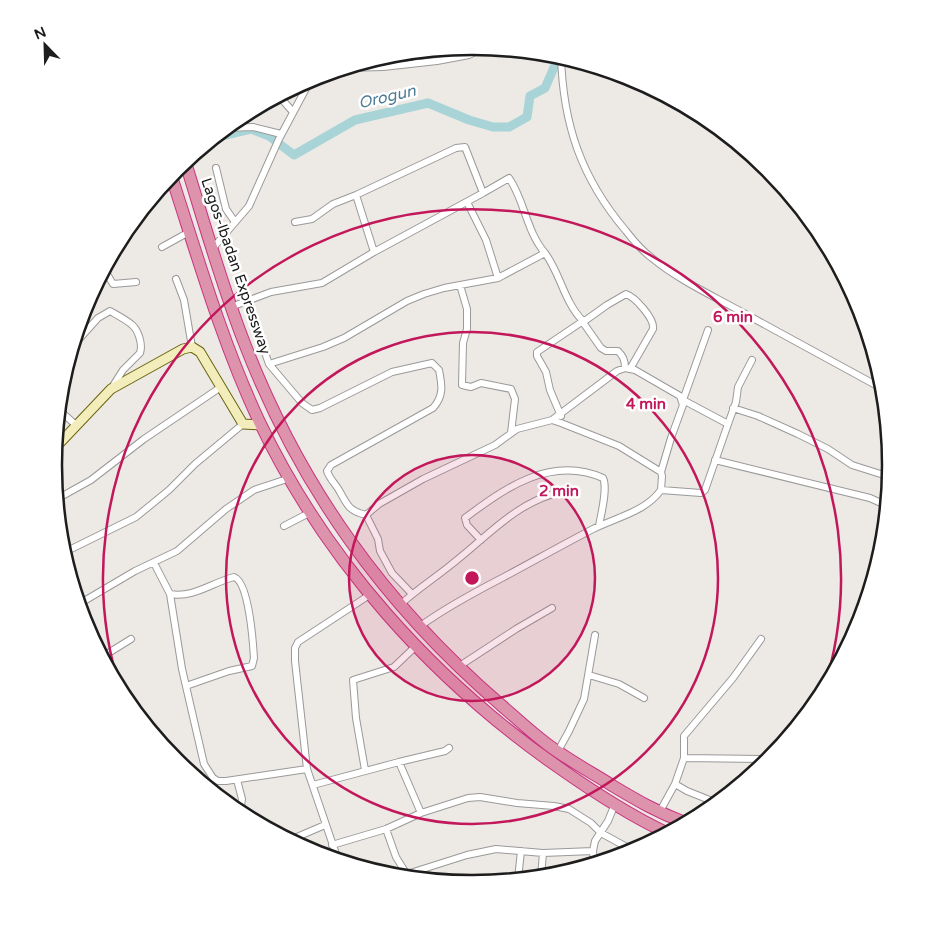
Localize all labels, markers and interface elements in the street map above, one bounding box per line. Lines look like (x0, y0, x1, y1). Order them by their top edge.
north arrow (20, 20, 70, 70)
text: N (32, 23, 49, 44)
water label: Orogun (356, 80, 419, 113)
street label: Lagos-Ibadan Expressway (197, 175, 275, 357)
text: 6 min (713, 308, 753, 326)
text: 4 min (626, 395, 666, 413)
text: 2 min (539, 482, 579, 500)
centre of rings (463, 569, 481, 587)

